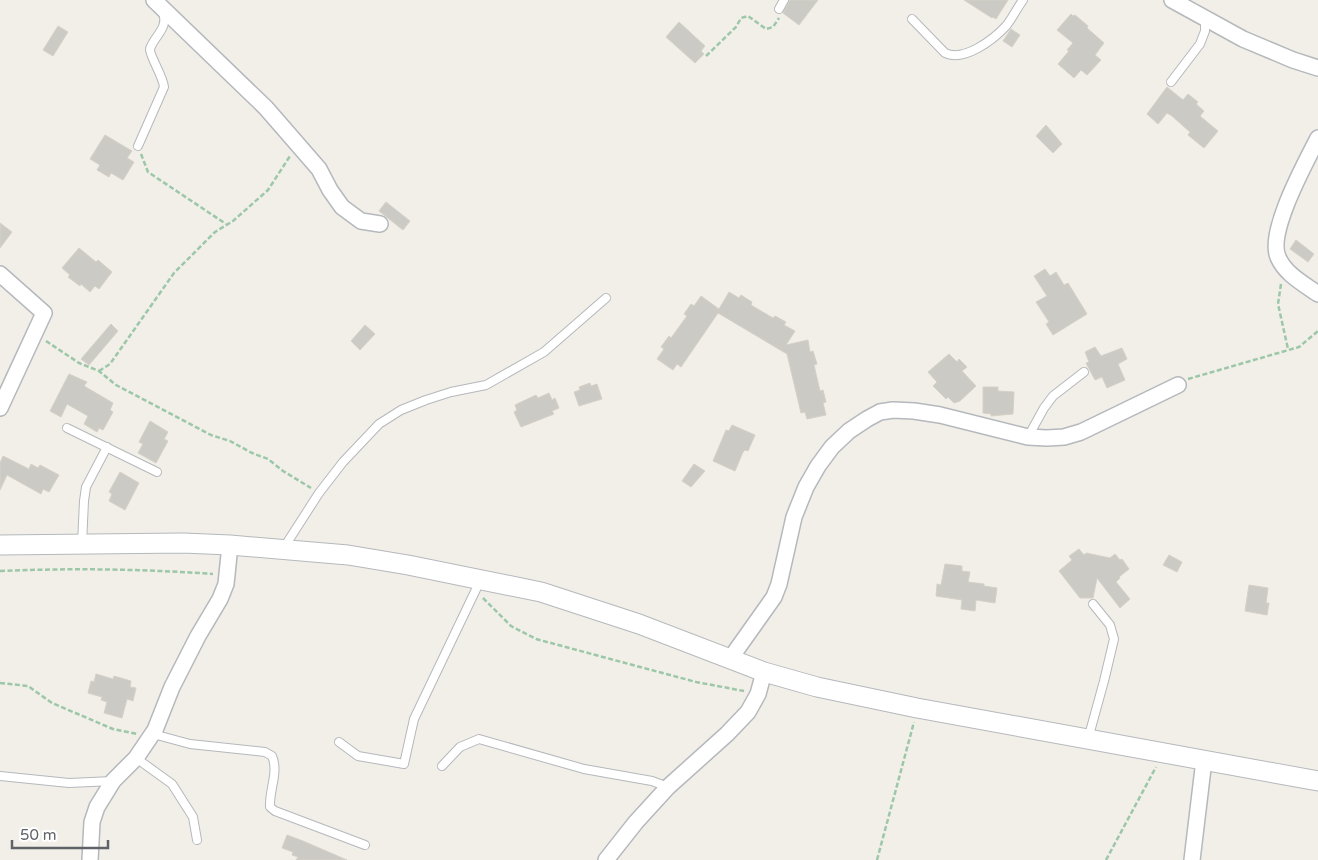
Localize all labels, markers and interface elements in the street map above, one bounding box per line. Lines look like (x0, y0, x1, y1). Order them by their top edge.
scale bar (12, 818, 109, 850)
text: 50 m (20, 826, 57, 844)

